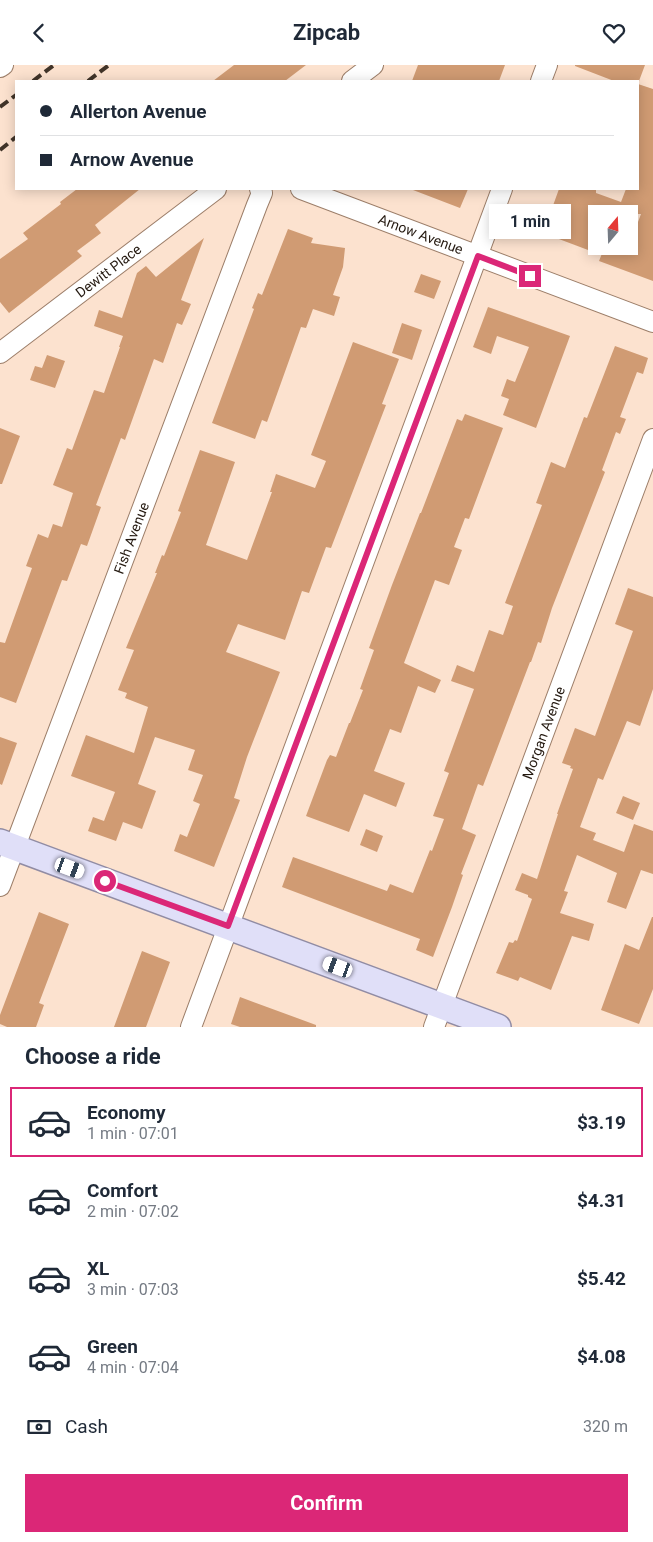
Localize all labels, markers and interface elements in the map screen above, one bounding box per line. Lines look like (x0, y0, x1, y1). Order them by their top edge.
icon: back (25, 19, 53, 47)
icon: heart (600, 19, 628, 47)
text: Zipcab (293, 20, 360, 45)
text: Allerton Avenue (70, 100, 206, 123)
text: Arnow Avenue (70, 148, 193, 171)
callout: 1 min (489, 203, 571, 239)
north arrow (588, 205, 638, 255)
map controls (588, 205, 638, 255)
street label: Arnow Avenue (376, 211, 465, 258)
text: 1 min (510, 212, 550, 231)
street label: Dewitt Place (72, 241, 144, 301)
route end (519, 265, 541, 287)
street label: Fish Avenue (111, 500, 152, 576)
street label: Morgan Avenue (519, 684, 568, 781)
car (53, 856, 86, 880)
route start (94, 870, 116, 892)
car (321, 955, 354, 979)
text: Choose a ride (25, 1044, 161, 1069)
icon: car (27, 1100, 72, 1145)
text: Economy (87, 1101, 166, 1124)
text: $3.19 (577, 1111, 626, 1134)
text: 1 min · 07:01 (87, 1124, 179, 1143)
icon: car (27, 1178, 72, 1223)
text: Comfort (87, 1179, 158, 1202)
text: $4.31 (577, 1189, 626, 1212)
text: 2 min · 07:02 (87, 1202, 179, 1221)
icon: car (27, 1256, 72, 1301)
text: XL (87, 1257, 109, 1280)
text: $5.42 (577, 1267, 626, 1290)
text: 3 min · 07:03 (87, 1280, 179, 1299)
icon: car (27, 1334, 72, 1379)
text: Green (87, 1335, 138, 1358)
text: $4.08 (577, 1345, 626, 1368)
text: 4 min · 07:04 (87, 1358, 179, 1377)
icon: cash (25, 1413, 53, 1441)
text: Cash (65, 1415, 108, 1438)
text: 320 m (583, 1417, 628, 1436)
button: Confirm (25, 1474, 628, 1532)

